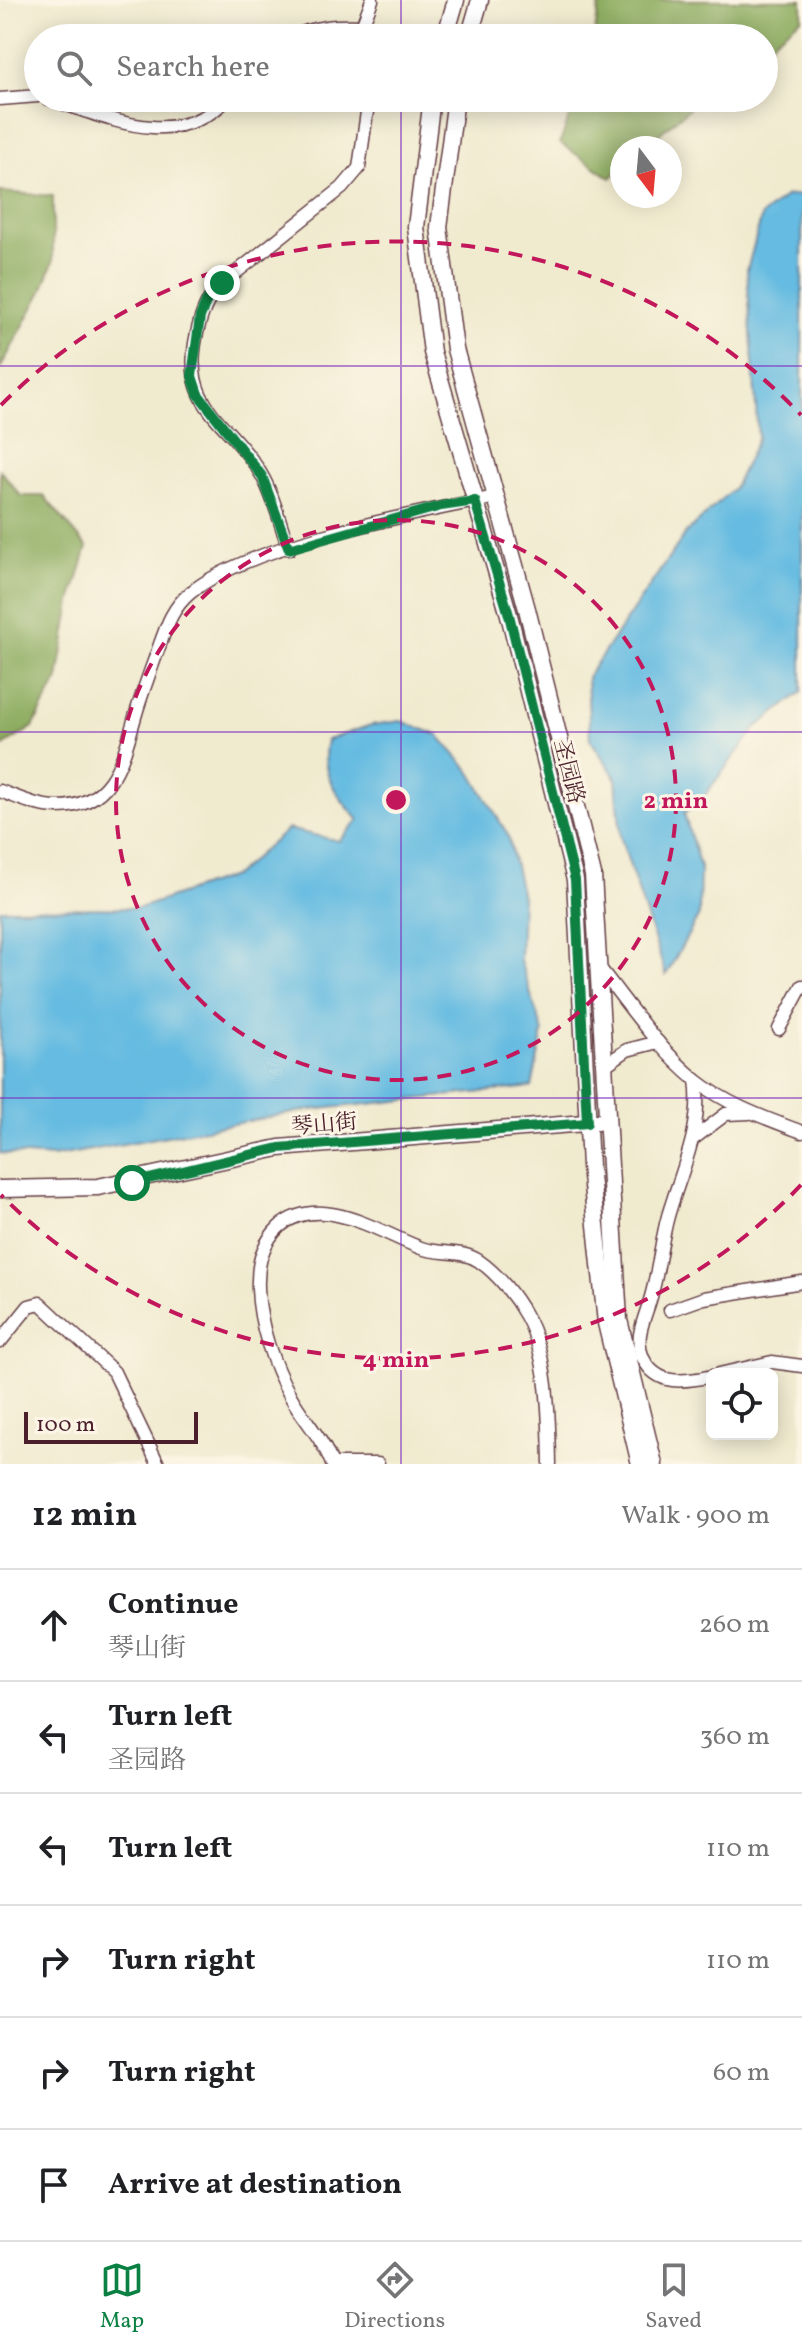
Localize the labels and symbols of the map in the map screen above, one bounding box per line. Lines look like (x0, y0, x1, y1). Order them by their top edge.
north arrow (610, 136, 682, 208)
route end (204, 265, 240, 301)
street label: 圣园路 (545, 736, 591, 807)
text: 2 min (644, 785, 709, 819)
centre of rings (382, 786, 410, 814)
street label: 琴山街 (290, 1107, 358, 1144)
route start (114, 1165, 150, 1201)
text: 4 min (363, 1344, 430, 1378)
scale bar (24, 1408, 198, 1444)

